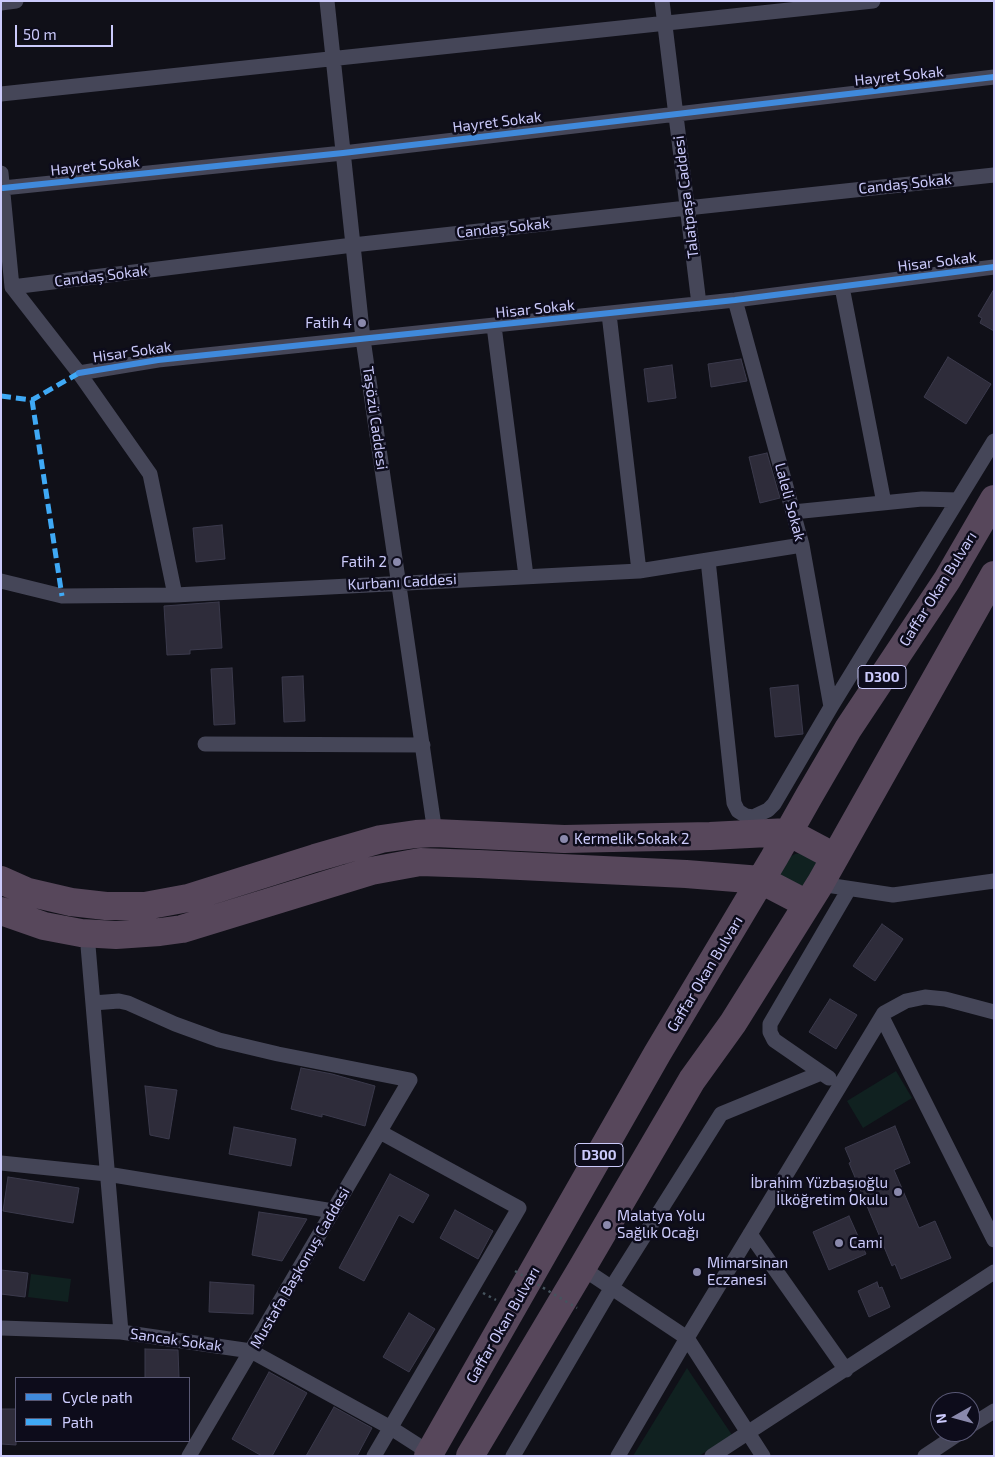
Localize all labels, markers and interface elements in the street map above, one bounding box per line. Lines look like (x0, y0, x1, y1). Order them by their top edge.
scale bar (18, 15, 115, 47)
text: 50 m (23, 25, 57, 43)
street label: Hayret Sokak (854, 62, 944, 90)
street label: Hayret Sokak (451, 108, 543, 136)
street label: Talatpaşa Caddesi (670, 135, 702, 259)
street label: Hayret Sokak (50, 152, 140, 180)
street label: Candaş Sokak (857, 170, 953, 198)
street label: Candaş Sokak (455, 214, 551, 242)
street label: Hisar Sokak (897, 248, 977, 276)
street label: Candaş Sokak (53, 261, 149, 291)
street label: Hisar Sokak (495, 296, 575, 322)
place label: Fatih 4 (305, 314, 352, 332)
marker: Fatih 4 (356, 317, 368, 329)
street label: Hisar Sokak (91, 338, 173, 366)
street label: Taşözü Caddesi (359, 365, 391, 471)
street label: Laleli Sokak (771, 461, 809, 543)
street label: Gaffar Okan Bulvarı (895, 528, 981, 650)
place label: Fatih 2 (341, 553, 387, 571)
marker: Fatih 2 (391, 556, 403, 568)
street label: Kurbanı Caddesi (347, 570, 457, 594)
road number: D300 (858, 666, 906, 689)
place label: Kermelik Sokak 2 (574, 830, 689, 848)
marker: Kermelik Sokak 2 (558, 833, 570, 845)
street label: Gaffar Okan Bulvarı (663, 913, 747, 1035)
road number: D300 (575, 1144, 623, 1166)
place label: İbrahim Yüzbaşıoğlu İlköğretim Okulu (750, 1174, 888, 1209)
street label: Mustafa Başkonuş Caddesi (246, 1184, 354, 1352)
marker: İbrahim Yüzbaşıoğlu İlköğretim Okulu (892, 1186, 904, 1198)
place label: Malatya Yolu Sağlık Ocağı (617, 1207, 705, 1242)
marker: Malatya Yolu Sağlık Ocağı (601, 1219, 613, 1231)
place label: Cami (849, 1234, 883, 1252)
marker: Cami (833, 1237, 845, 1249)
place label: Mimarsinan Eczanesi (707, 1254, 788, 1289)
street label: Gaffar Okan Bulvarı (462, 1263, 544, 1387)
marker: Mimarsinan Eczanesi (691, 1266, 703, 1278)
street label: Sancak Sokak (129, 1325, 223, 1355)
legend (15, 1377, 190, 1442)
text: Cycle path (62, 1388, 133, 1406)
north arrow (930, 1392, 980, 1442)
text: Path (62, 1413, 93, 1431)
text: N (932, 1413, 950, 1425)

